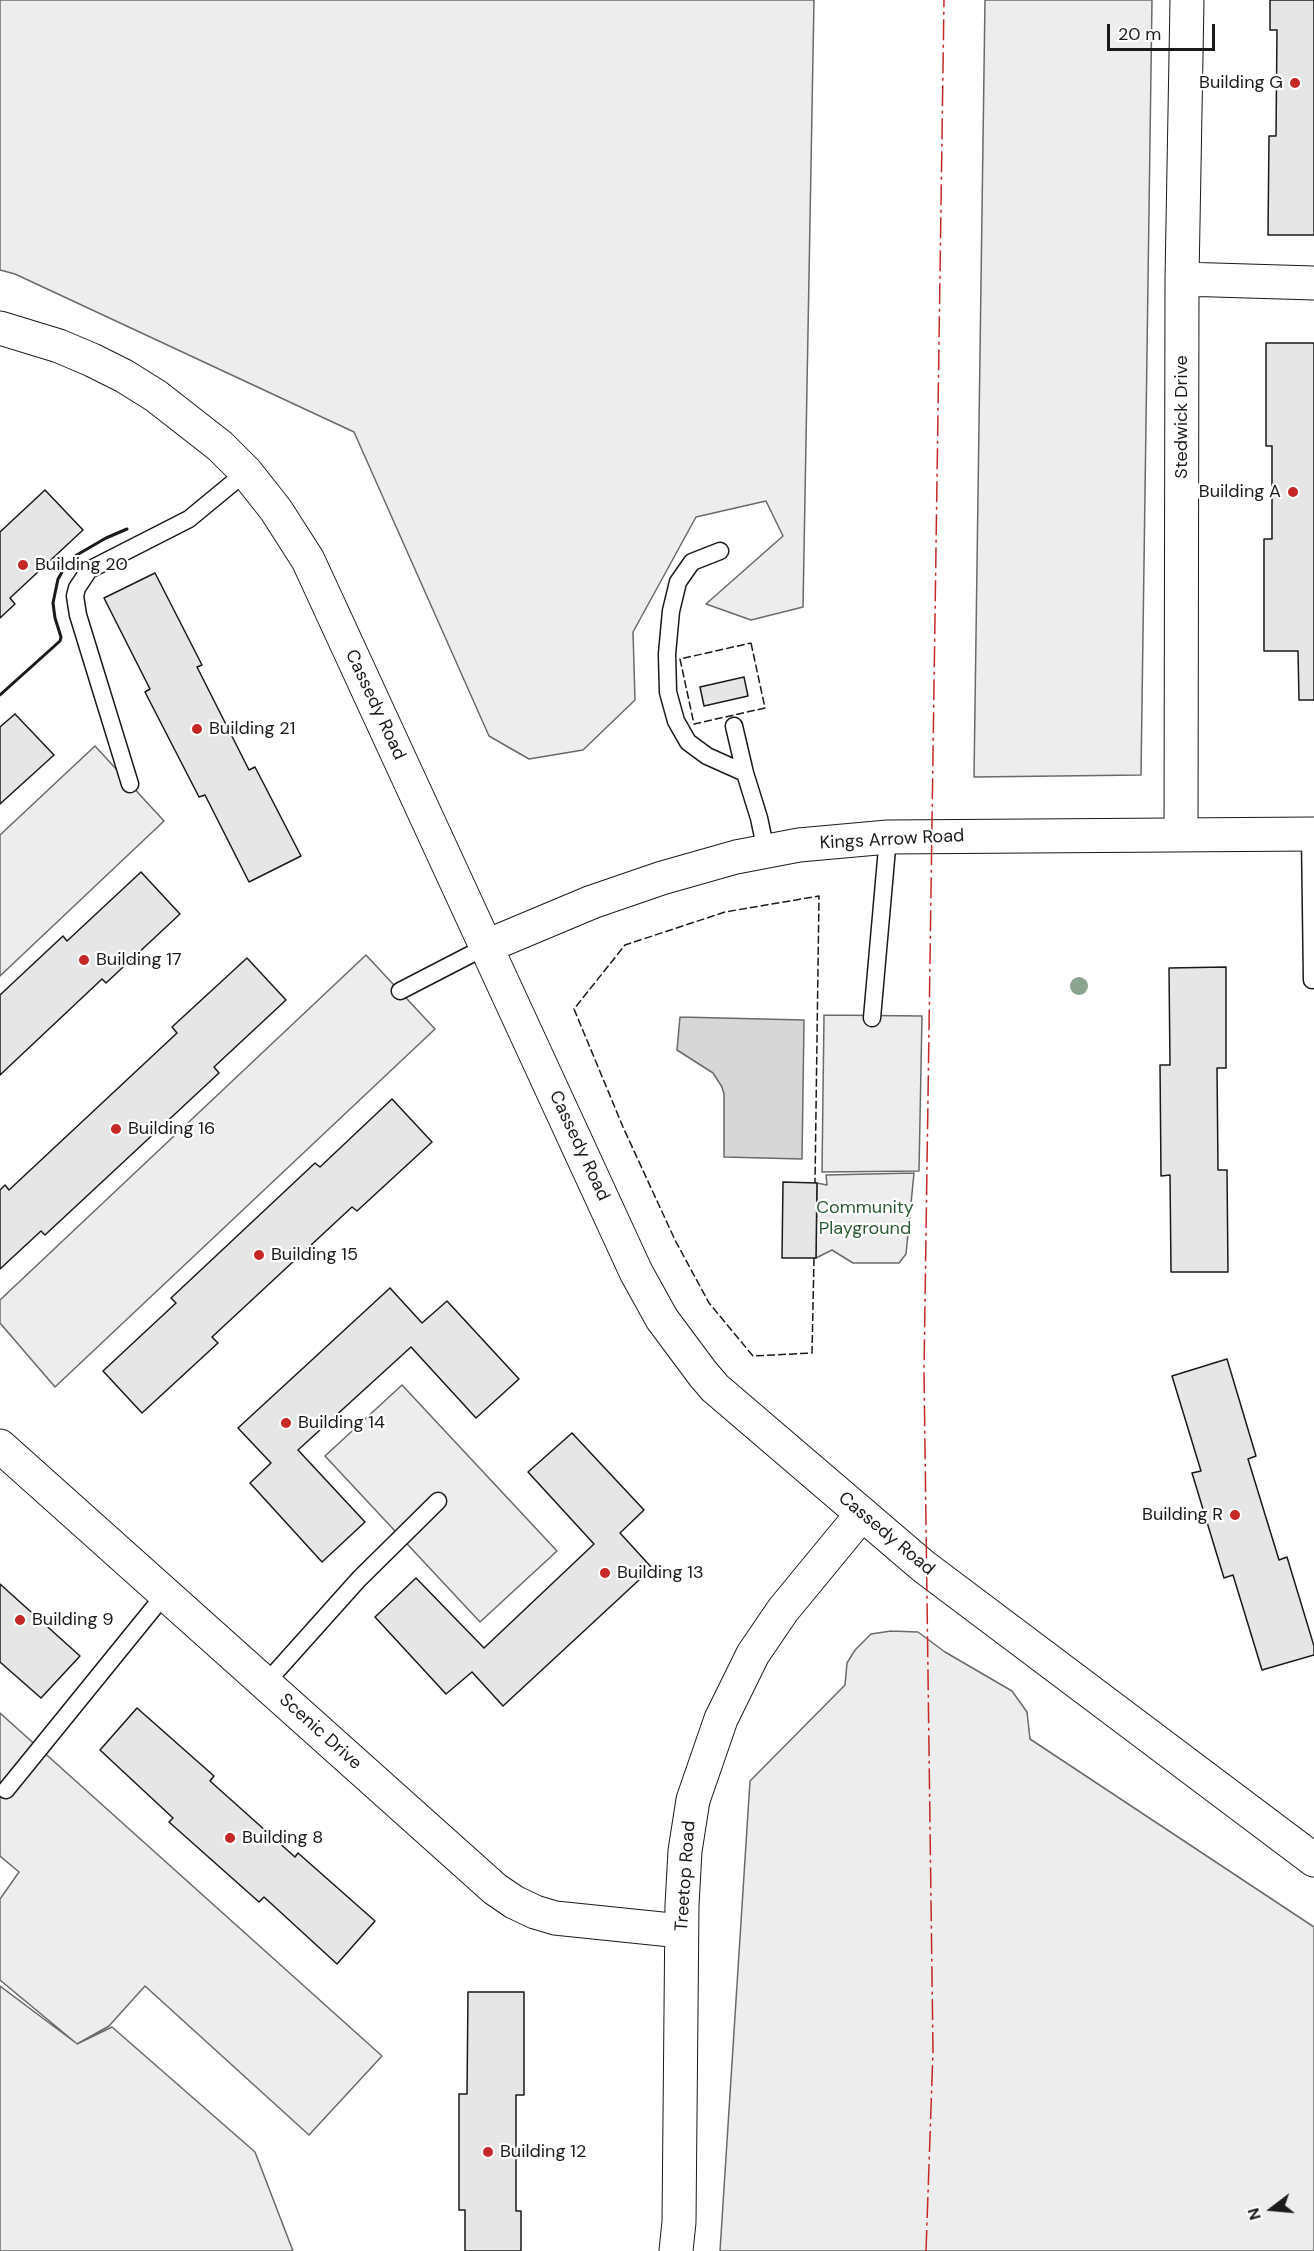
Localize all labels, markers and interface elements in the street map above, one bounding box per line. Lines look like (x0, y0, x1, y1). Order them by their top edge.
scale bar (1110, 12, 1218, 50)
text: 20 m (1118, 22, 1161, 46)
place label: Building G (1199, 72, 1283, 94)
marker: Building G (1288, 76, 1302, 90)
street label: Stedwick Drive (1171, 355, 1193, 479)
place label: Building A (1199, 481, 1281, 503)
marker: Building A (1286, 485, 1300, 499)
place label: Building 20 (35, 554, 128, 576)
marker: Building 20 (16, 558, 30, 572)
street label: Cassedy Road (340, 647, 410, 763)
place label: Building 21 (209, 718, 295, 740)
marker: Building 21 (190, 722, 204, 736)
street label: Kings Arrow Road (819, 825, 965, 855)
place label: Building 17 (96, 949, 181, 971)
marker: Building 17 (77, 953, 91, 967)
street label: Cassedy Road (544, 1088, 614, 1204)
place label: Building 16 (128, 1118, 215, 1140)
marker: Building 16 (109, 1122, 123, 1136)
park label: Community Playground (816, 1197, 914, 1240)
place label: Building 15 (271, 1244, 358, 1266)
marker: Building 15 (252, 1248, 266, 1262)
place label: Building 14 (298, 1412, 385, 1434)
marker: Building 14 (279, 1416, 293, 1430)
street label: Cassedy Road (833, 1487, 939, 1581)
place label: Building R (1142, 1504, 1223, 1526)
marker: Building R (1228, 1508, 1242, 1522)
place label: Building 13 (617, 1562, 704, 1584)
marker: Building 13 (598, 1566, 612, 1580)
place label: Building 9 (32, 1609, 114, 1631)
marker: Building 9 (13, 1613, 27, 1627)
street label: Scenic Drive (274, 1689, 366, 1775)
street label: Treetop Road (671, 1820, 701, 1932)
place label: Building 8 (242, 1827, 323, 1849)
marker: Building 8 (223, 1831, 237, 1845)
place label: Building 12 (500, 2141, 586, 2163)
marker: Building 12 (481, 2145, 495, 2159)
north arrow (1242, 2179, 1302, 2239)
text: N (1243, 2206, 1266, 2223)

